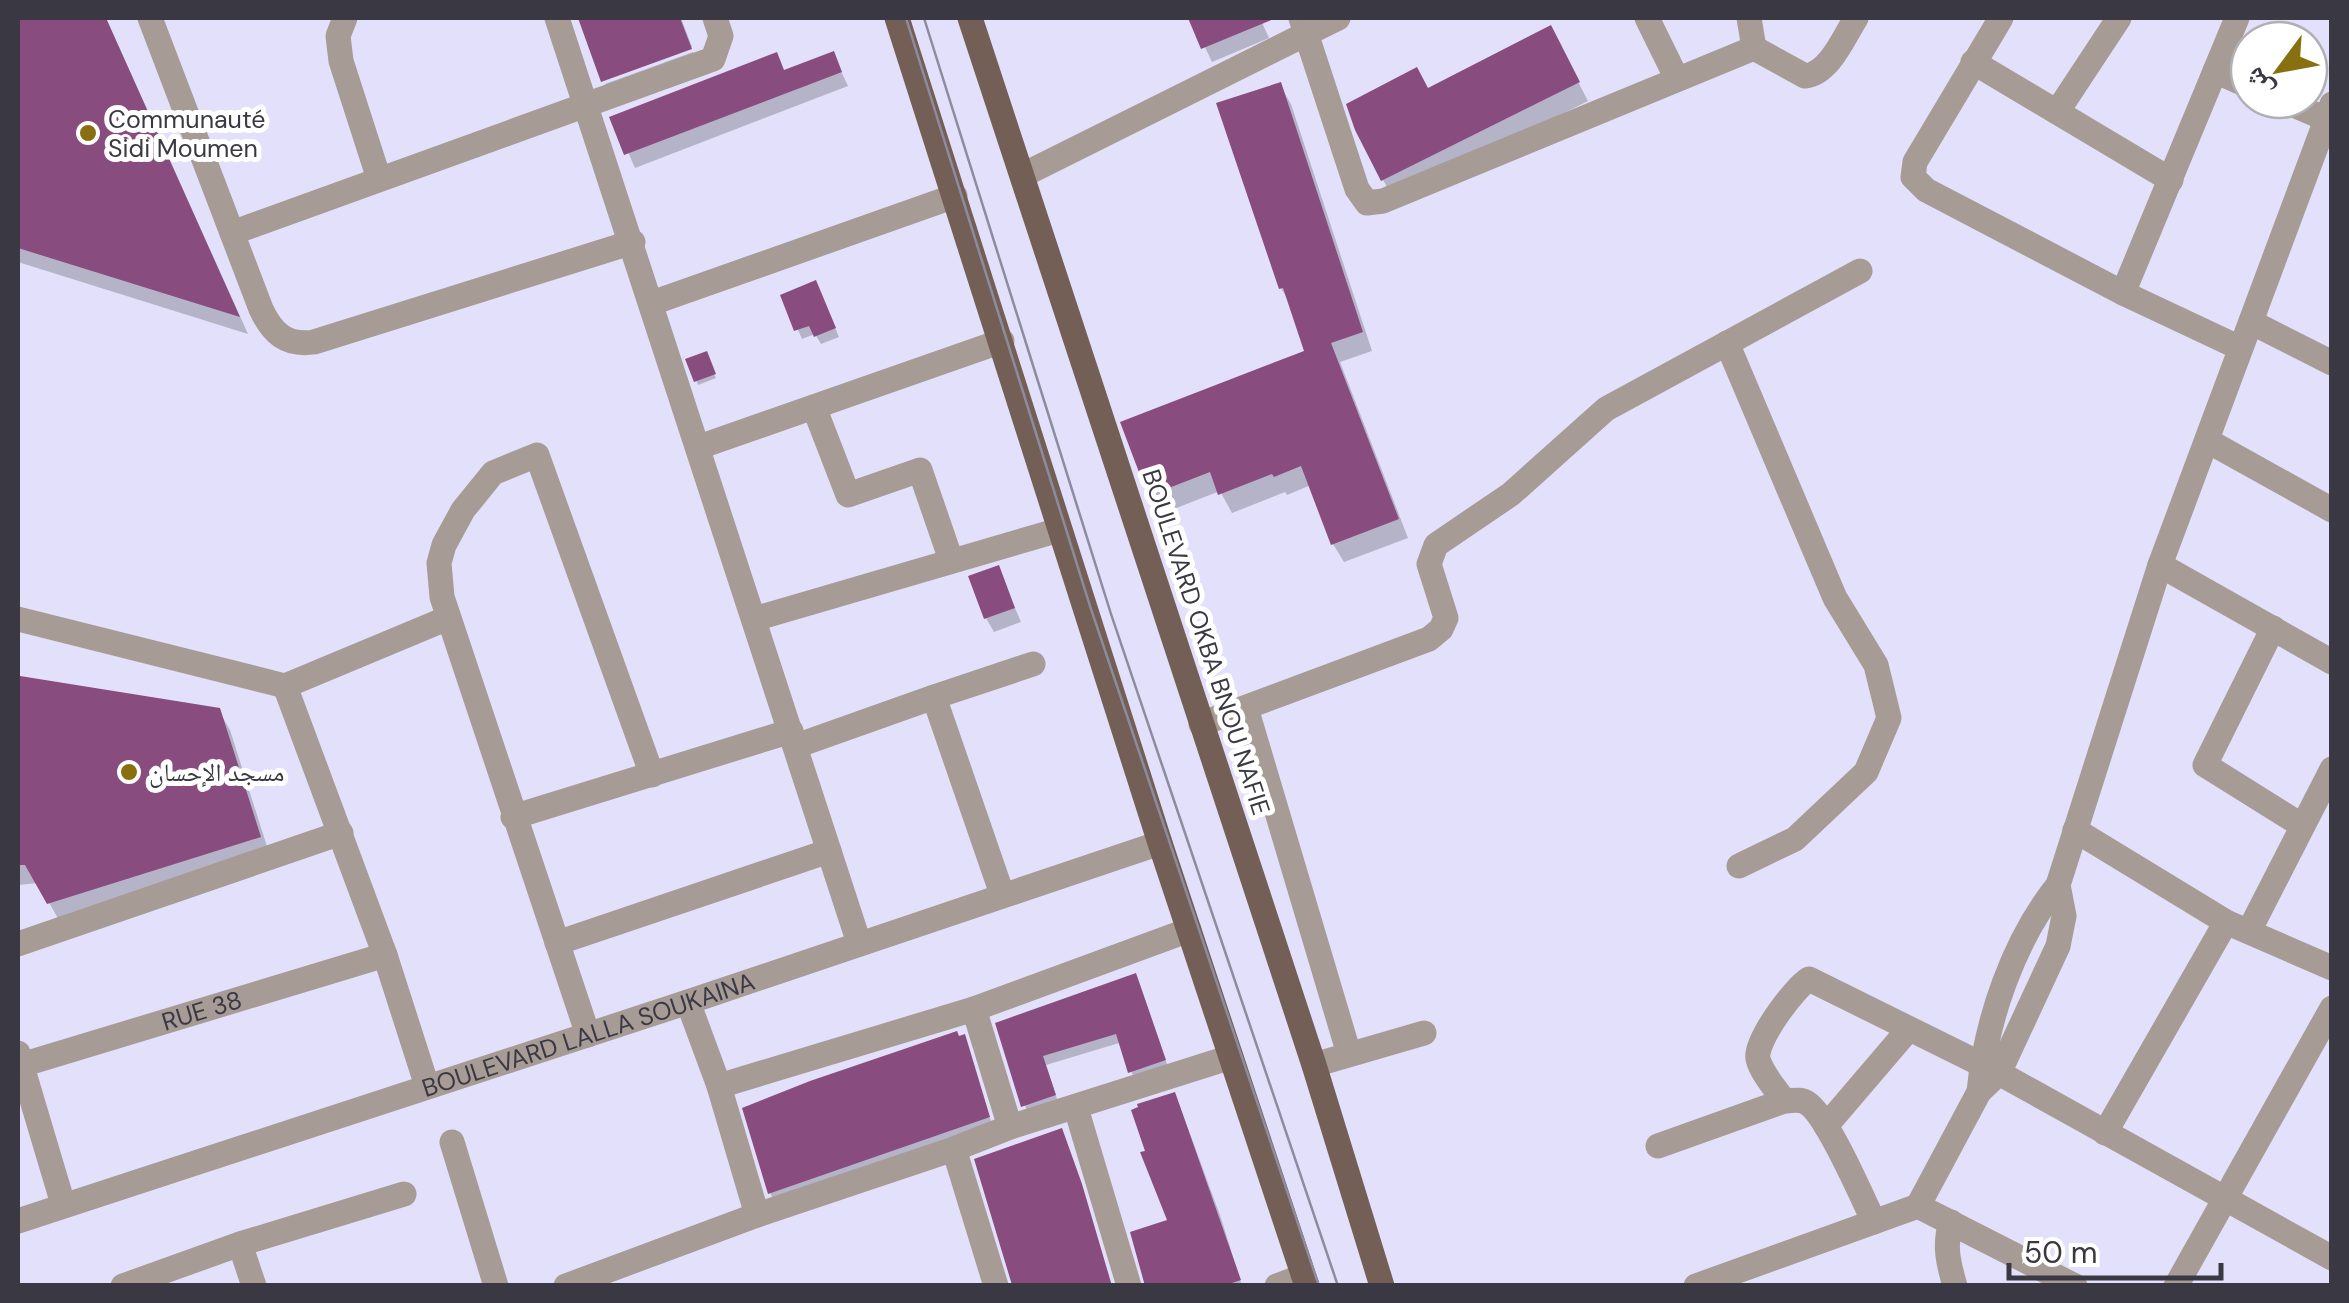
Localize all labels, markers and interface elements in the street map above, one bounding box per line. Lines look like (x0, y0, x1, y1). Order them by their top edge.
north arrow (2229, 20, 2329, 120)
text: ش (2235, 61, 2282, 105)
place label: Communauté Sidi Moumen (108, 103, 266, 165)
marker: Communauté Sidi Moumen (77, 122, 99, 144)
street label: BOULEVARD OKBA BNOU NAFIE (1134, 465, 1278, 819)
place label: مسجد الإحسان (149, 756, 284, 789)
marker: مسجد الإحسان (118, 761, 140, 783)
street label: BOULEVARD LALLA SOUKAINA (418, 964, 759, 1104)
street label: RUE 38 (158, 983, 246, 1038)
scale bar (2009, 1218, 2222, 1280)
text: 50 m (2024, 1233, 2098, 1272)

